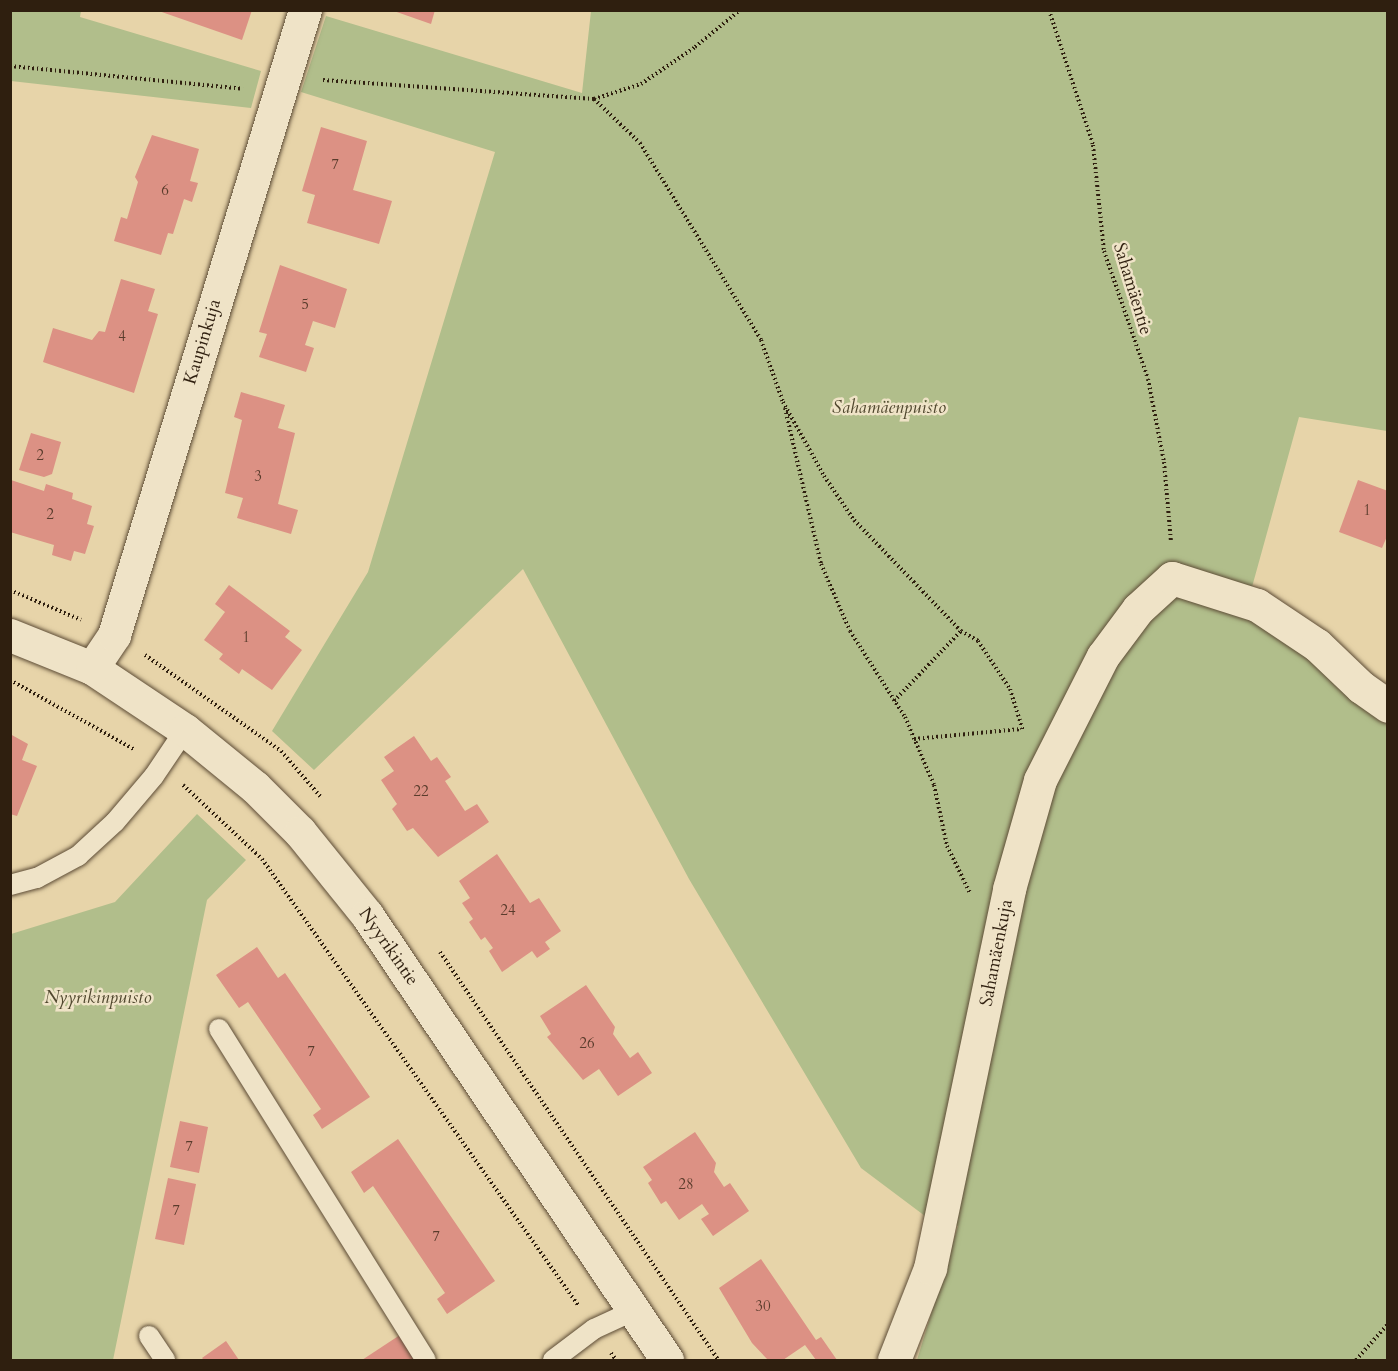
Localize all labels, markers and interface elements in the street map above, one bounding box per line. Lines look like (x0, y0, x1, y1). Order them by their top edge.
house number: 7 (331, 156, 339, 174)
house number: 6 (161, 182, 169, 200)
street label: Sahamäentie (1108, 240, 1156, 338)
house number: 5 (301, 296, 309, 314)
street label: Kaupinkuja (180, 297, 226, 387)
house number: 4 (118, 328, 126, 346)
park label: Sahamäenpuisto (832, 397, 946, 419)
house number: 2 (36, 447, 44, 465)
house number: 3 (254, 468, 262, 486)
house number: 1 (1363, 502, 1371, 520)
house number: 2 (46, 506, 54, 524)
house number: 1 (242, 629, 250, 647)
house number: 22 (413, 783, 429, 801)
street label: Sahamäenkuja (976, 898, 1018, 1008)
house number: 24 (500, 902, 516, 920)
street label: Nyyrikintie (353, 904, 423, 990)
park label: Nyyrikinpuisto (44, 987, 152, 1009)
house number: 26 (579, 1035, 595, 1053)
house number: 7 (307, 1043, 315, 1061)
house number: 7 (185, 1138, 193, 1156)
house number: 28 (678, 1176, 694, 1194)
house number: 7 (172, 1202, 180, 1220)
house number: 7 (432, 1228, 440, 1246)
house number: 30 (755, 1298, 771, 1316)

